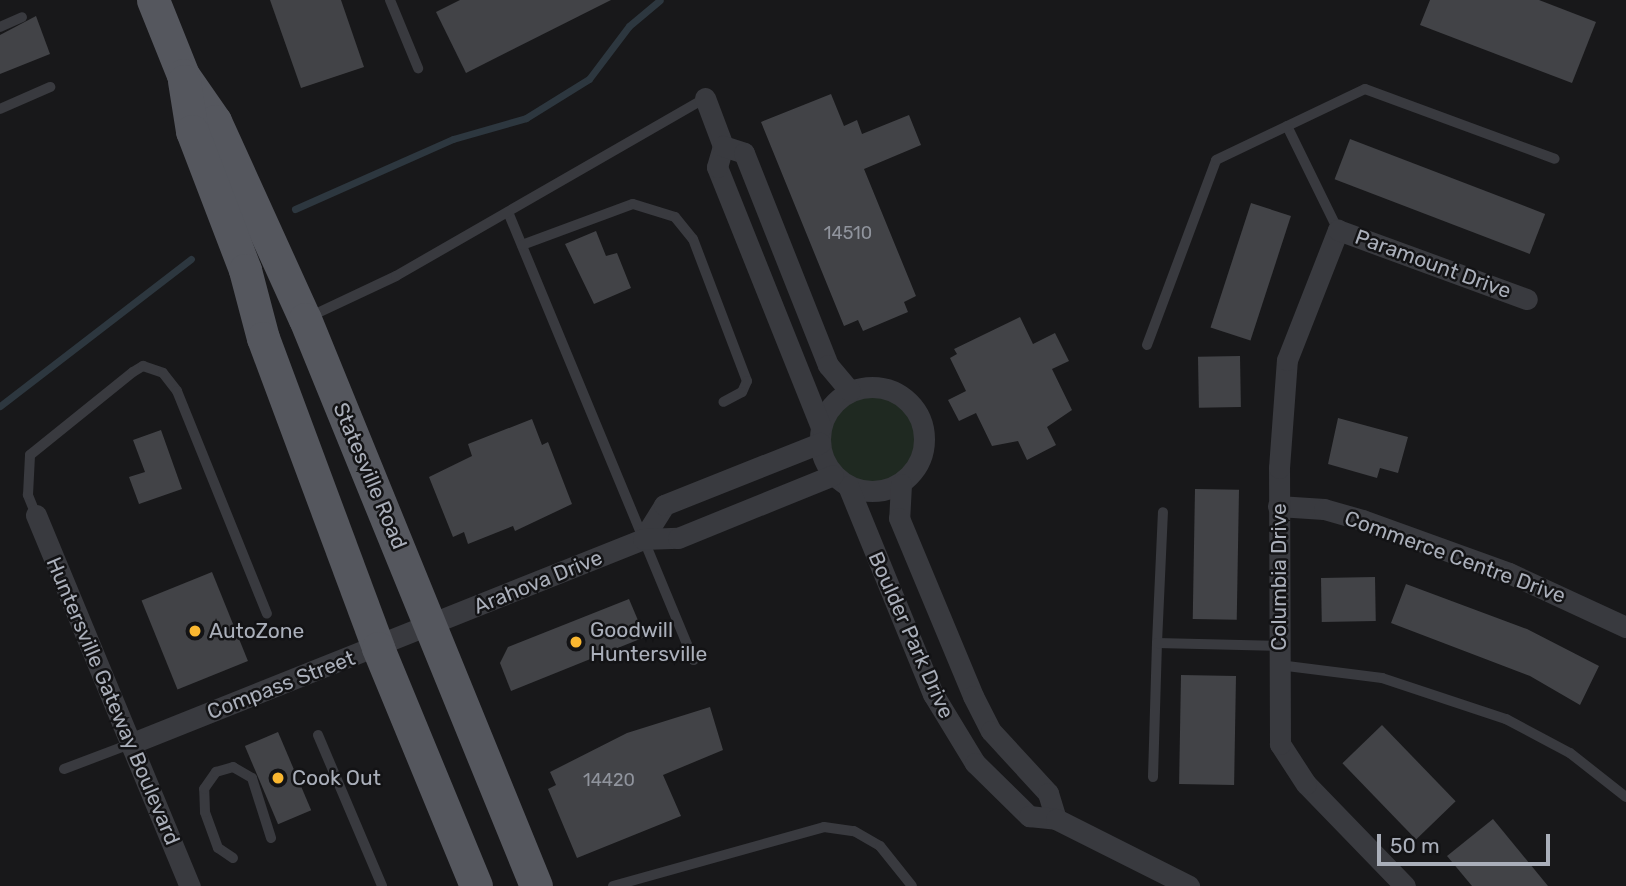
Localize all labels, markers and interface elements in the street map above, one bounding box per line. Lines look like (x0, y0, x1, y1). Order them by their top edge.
house number: 14510 (824, 222, 872, 244)
street label: Paramount Drive (1352, 224, 1514, 304)
street label: Statesville Road (328, 399, 412, 553)
street label: Columbia Drive (1266, 503, 1292, 651)
street label: Commerce Centre Drive (1341, 505, 1569, 609)
street label: Arahova Drive (470, 545, 606, 619)
street label: Boulder Park Drive (863, 547, 959, 723)
street label: Huntersville Gateway Boulevard (41, 553, 185, 849)
place label: Goodwill Huntersville (590, 617, 707, 667)
place label: AutoZone (209, 618, 304, 644)
marker: AutoZone (187, 623, 203, 639)
marker: Goodwill Huntersville (568, 634, 584, 650)
street label: Compass Street (204, 645, 358, 725)
place label: Cook Out (292, 765, 381, 791)
house number: 14420 (583, 769, 635, 791)
marker: Cook Out (270, 770, 286, 786)
scale bar (1381, 820, 1554, 864)
text: 50 m (1390, 833, 1440, 858)

